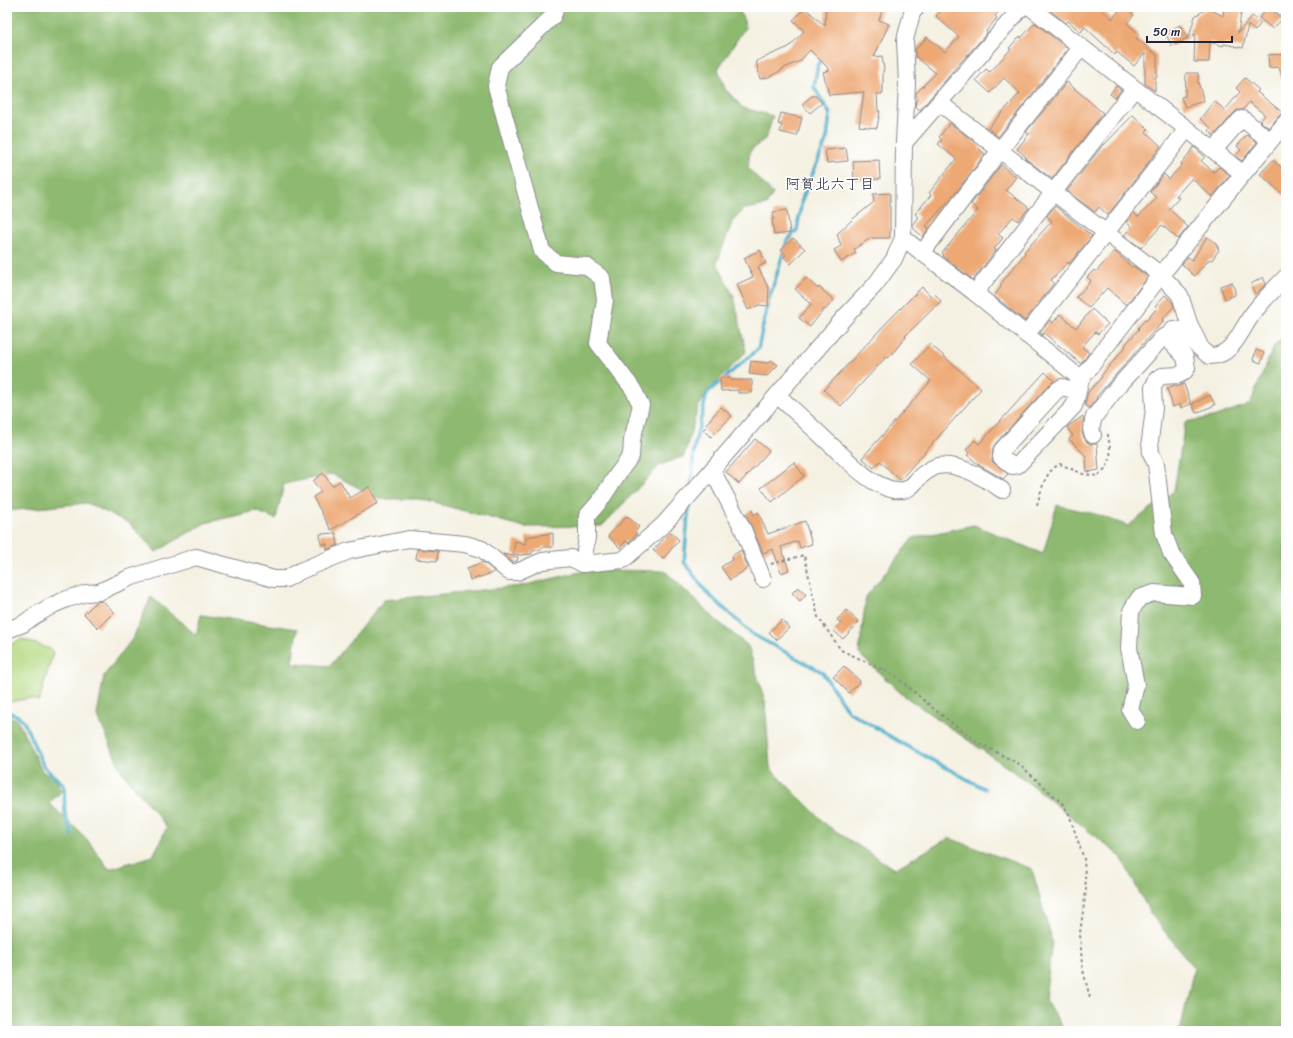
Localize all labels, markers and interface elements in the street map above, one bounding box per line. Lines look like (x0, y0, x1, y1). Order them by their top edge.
scale bar (1147, 18, 1232, 44)
text: 50 m (1153, 21, 1180, 43)
district label: 阿賀北六丁目 (785, 171, 875, 197)

